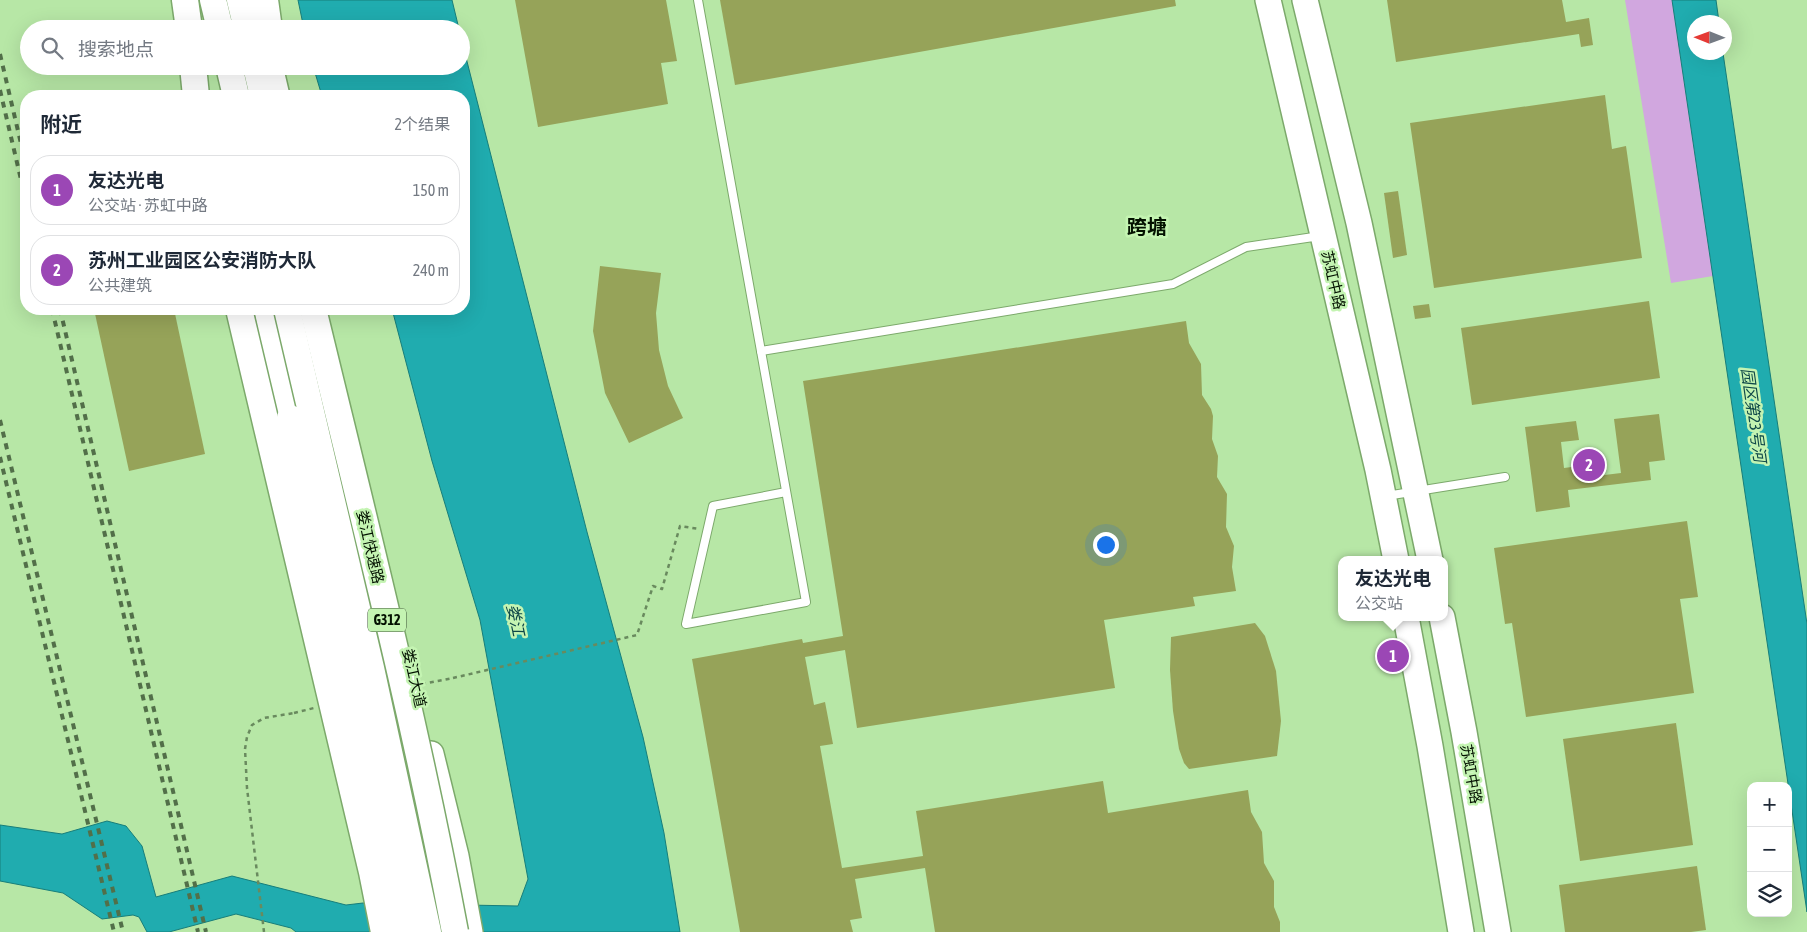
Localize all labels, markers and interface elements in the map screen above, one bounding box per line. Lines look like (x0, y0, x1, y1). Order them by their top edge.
north arrow (1687, 15, 1732, 60)
search box (20, 20, 470, 75)
icon: search (38, 34, 66, 62)
text: 搜索地点 (78, 38, 154, 60)
text: 附近 (40, 112, 82, 136)
text: 2个结果 (394, 115, 450, 133)
text: 友达光电 (88, 169, 164, 191)
text: 1 (53, 181, 61, 199)
text: 150 m (413, 181, 449, 199)
text: 公交站 · 苏虹中路 (88, 196, 208, 214)
district label: 跨塘 (1127, 215, 1167, 238)
text: 苏州工业园区公安消防大队 (88, 249, 316, 271)
street label: 苏虹中路 (1318, 249, 1349, 311)
text: 2 (53, 261, 61, 279)
text: 240 m (413, 261, 449, 279)
text: 公共建筑 (88, 276, 152, 294)
water label: 园区第23号河 (1738, 367, 1770, 466)
pin: 2 (1573, 446, 1605, 484)
street label: 娄江快速路 (354, 508, 387, 585)
your location (1093, 532, 1119, 558)
popup (1338, 556, 1448, 621)
text: 友达光电 (1355, 567, 1431, 589)
text: 公交站 (1355, 594, 1403, 612)
water label: 娄江 (504, 602, 529, 639)
road number: G312 (368, 608, 406, 632)
pin: 1 (1377, 637, 1409, 675)
street label: 娄江大道 (399, 647, 430, 709)
street label: 苏虹中路 (1458, 743, 1485, 805)
map controls (1747, 782, 1792, 917)
button: + (1747, 782, 1792, 827)
button: − (1747, 827, 1792, 872)
button: layers (1747, 872, 1792, 917)

